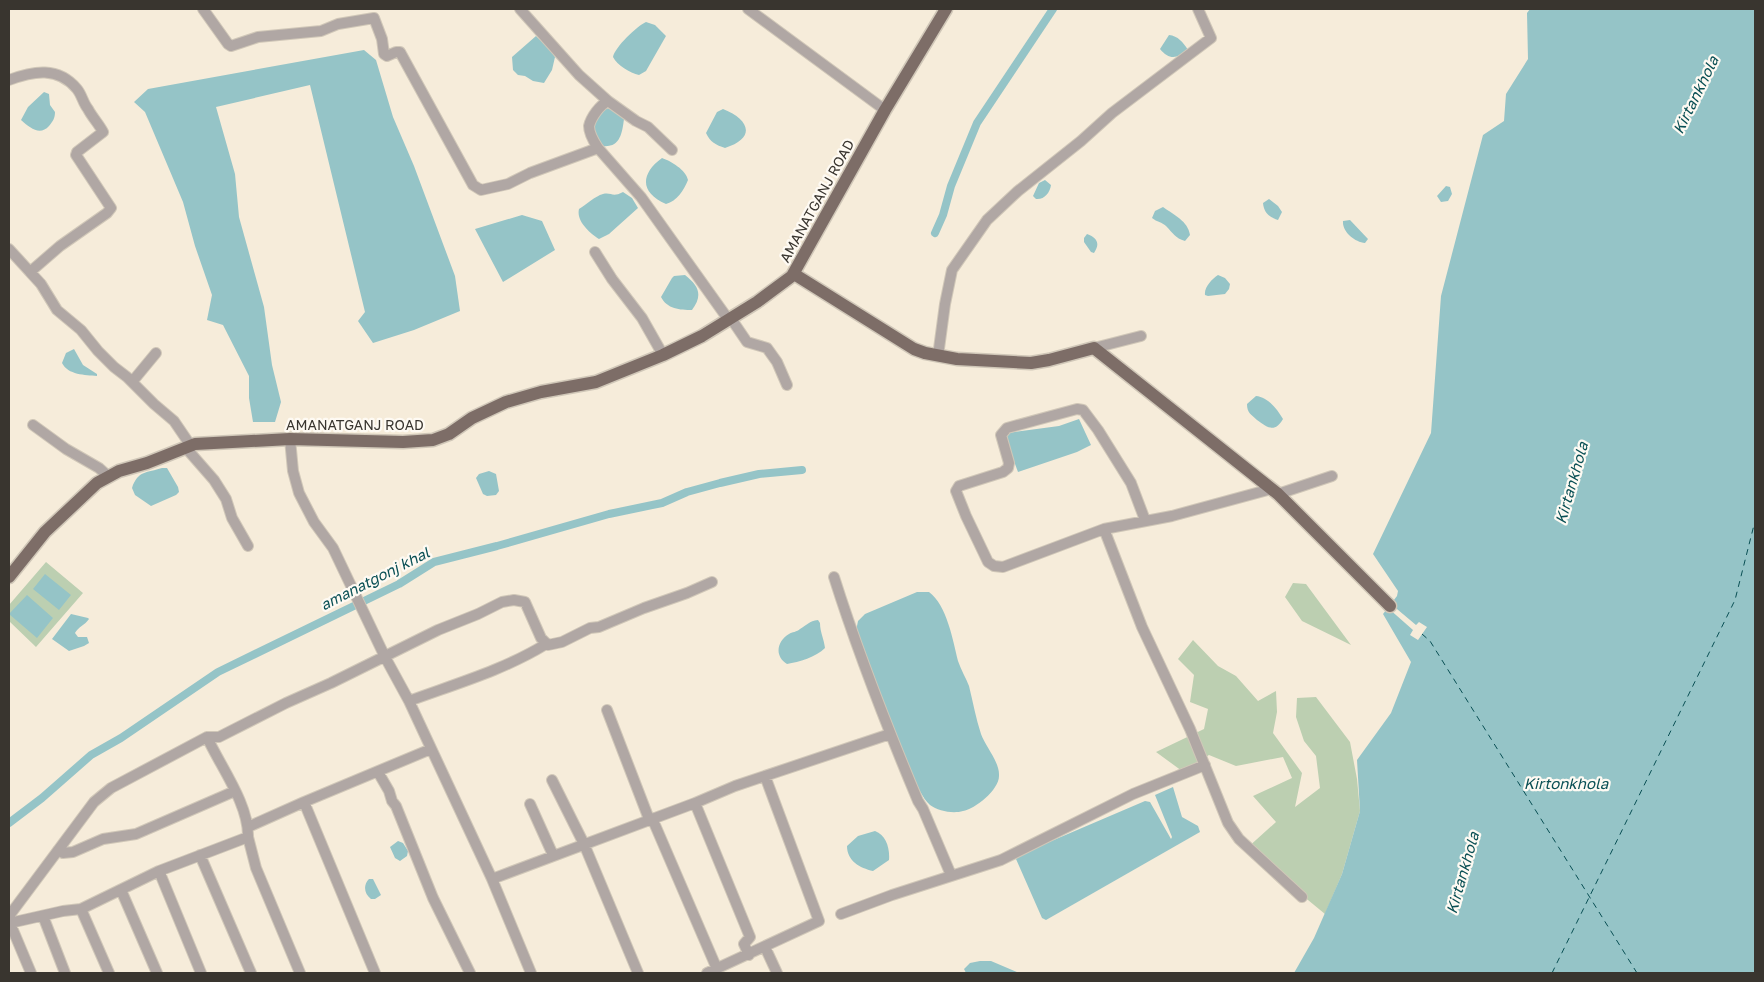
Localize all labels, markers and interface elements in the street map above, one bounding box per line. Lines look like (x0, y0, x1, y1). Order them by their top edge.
water label: Kirtankhola (1669, 52, 1722, 136)
street label: AMANATGANJ ROAD (776, 136, 857, 265)
street label: AMANATGANJ ROAD (286, 416, 424, 433)
water label: Kirtankhola (1551, 439, 1591, 526)
water label: amanatgonj khal (317, 542, 434, 614)
water label: Kirtonkhola (1524, 774, 1609, 792)
water label: Kirtankhola (1442, 829, 1482, 916)

